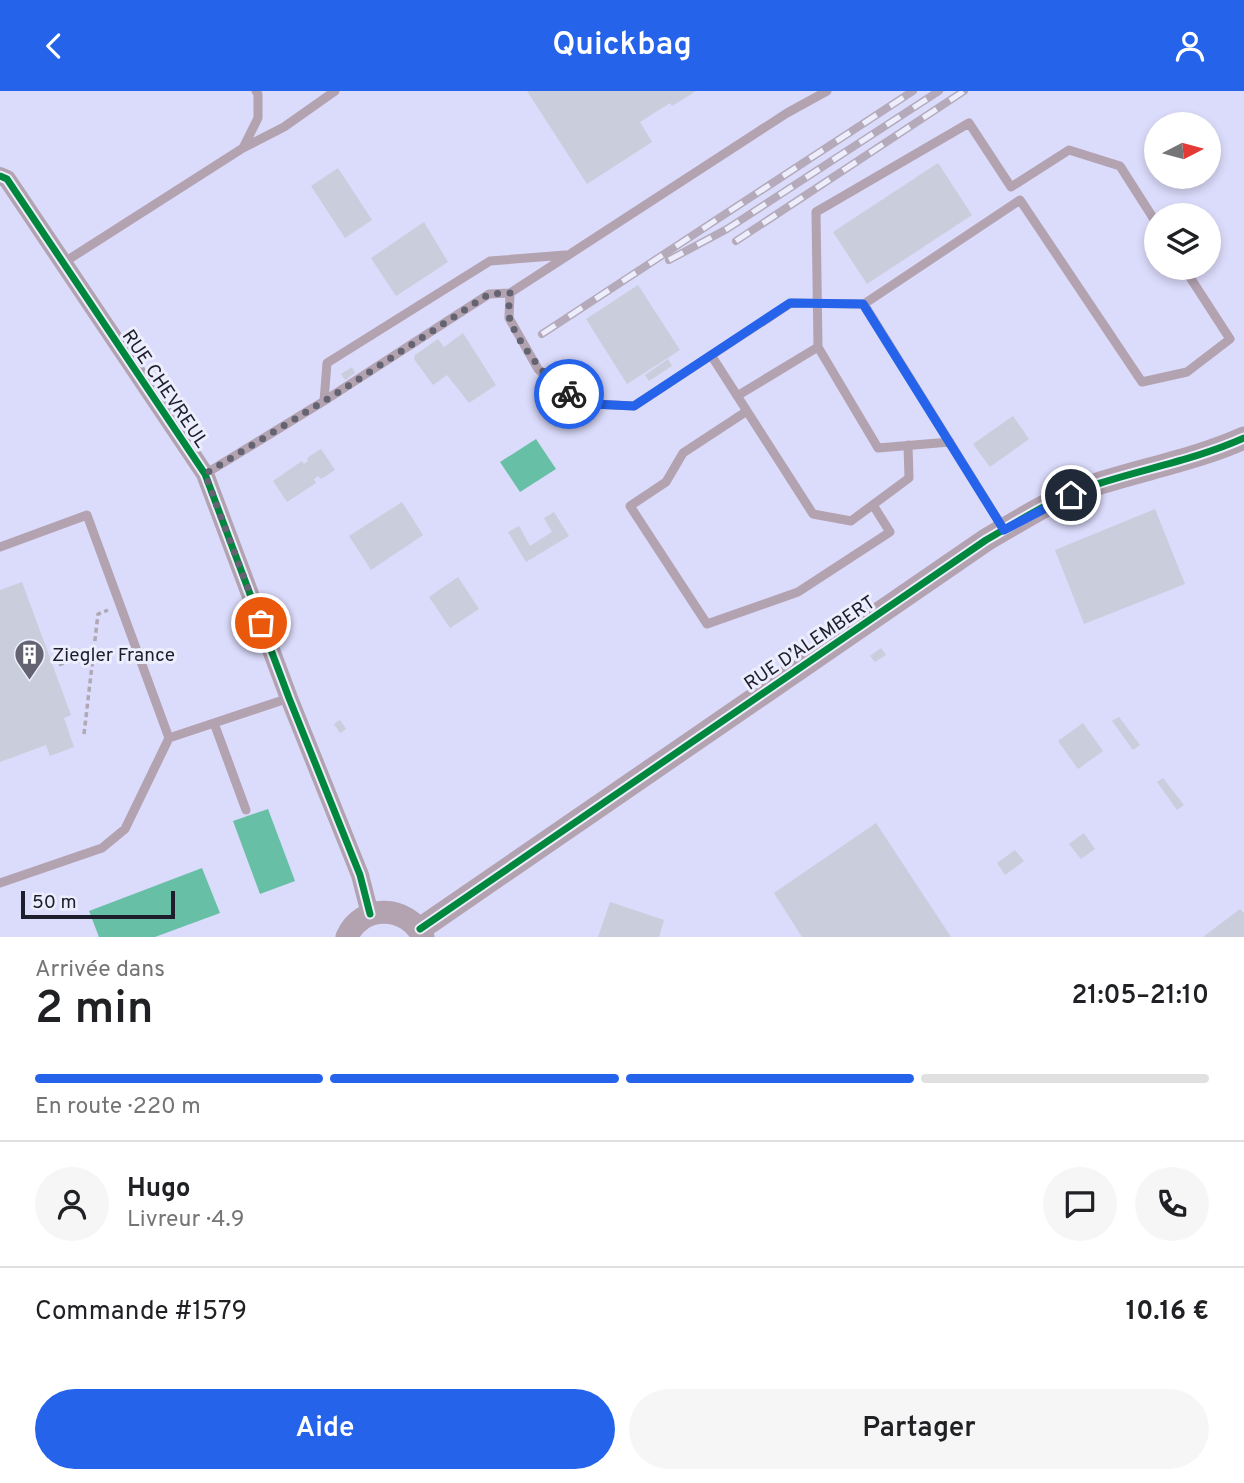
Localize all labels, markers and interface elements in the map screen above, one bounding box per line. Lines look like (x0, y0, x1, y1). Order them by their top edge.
text: Quickbag (552, 26, 692, 66)
icon: back (35, 27, 73, 65)
icon: person (1171, 27, 1209, 65)
north arrow (1144, 112, 1222, 189)
map controls (1144, 112, 1221, 280)
button: layers (1144, 203, 1221, 280)
street label: RUE CHEVREUL (116, 325, 213, 453)
courier (534, 359, 604, 429)
icon: bike (550, 375, 588, 413)
pin (1041, 465, 1101, 525)
icon: home (1052, 476, 1090, 514)
street label: RUE D’ALEMBERT (740, 591, 880, 696)
pin (231, 593, 291, 653)
icon: bag (242, 604, 280, 642)
building icon: Ziegler France (12, 637, 46, 681)
place label: Ziegler France (52, 644, 175, 668)
scale bar (21, 888, 175, 920)
text: 50 m (32, 891, 77, 915)
text: Arrivée dans (35, 956, 165, 985)
text: 21:05–21:10 (1071, 980, 1209, 1013)
text: 2 min (35, 981, 154, 1040)
text: En route · 220 m (35, 1093, 201, 1122)
button: person (35, 1167, 109, 1241)
button: chat (1043, 1167, 1117, 1241)
button: phone (1135, 1167, 1209, 1241)
text: Hugo (127, 1173, 190, 1206)
text: Livreur · 4.9 (127, 1206, 244, 1235)
text: Commande #1579 (35, 1296, 247, 1329)
text: 10.16 € (1126, 1296, 1209, 1329)
button: Aide (35, 1389, 615, 1469)
button: Partager (629, 1389, 1209, 1469)

